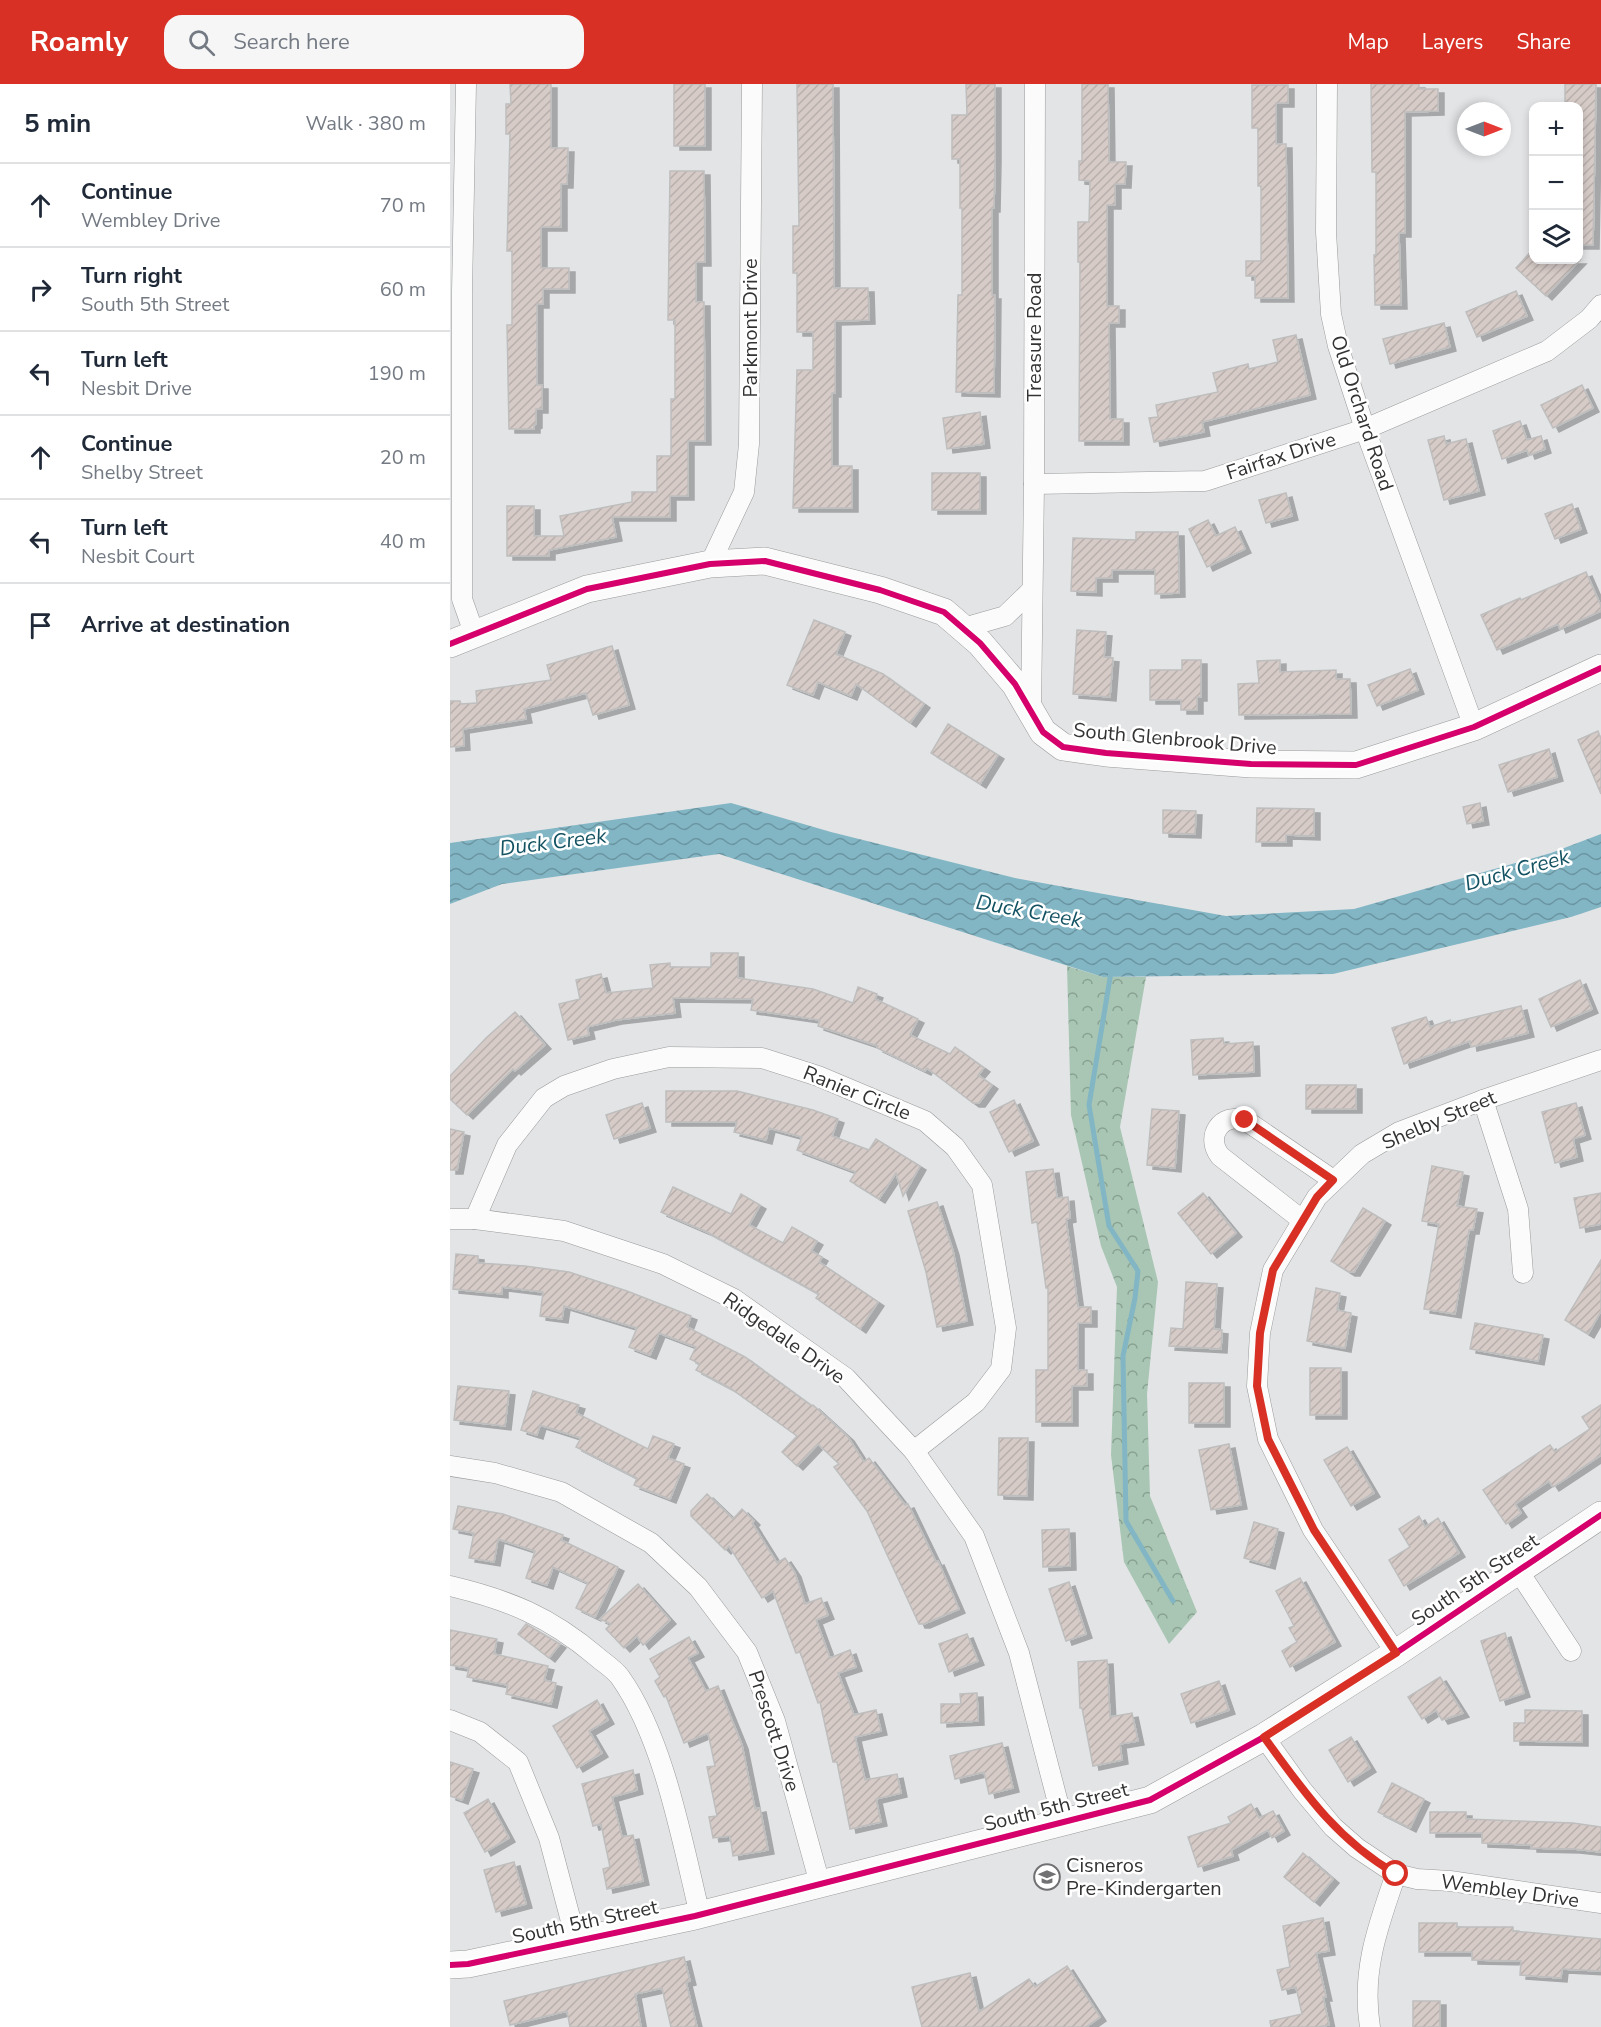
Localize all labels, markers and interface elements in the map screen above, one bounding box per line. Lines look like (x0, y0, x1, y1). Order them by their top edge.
search box (164, 15, 584, 69)
text: Roamly (30, 23, 128, 61)
icon: search (185, 26, 218, 59)
text: Search here (233, 27, 350, 57)
text: Map (1347, 28, 1389, 56)
text: Layers (1422, 28, 1483, 56)
text: Share (1516, 28, 1571, 56)
north arrow (1457, 102, 1511, 156)
map controls (1529, 102, 1583, 264)
button: + (1529, 102, 1583, 156)
text: 5 min (24, 106, 91, 141)
text: Walk · 380 m (306, 110, 426, 137)
button: − (1529, 156, 1583, 210)
text: Continue (81, 177, 172, 207)
icon: ahead (24, 189, 57, 222)
text: 70 m (380, 192, 426, 219)
text: Wembley Drive (81, 207, 220, 234)
button: layers (1529, 210, 1583, 264)
street label: Parkmont Drive (737, 258, 764, 398)
text: Turn right (81, 261, 182, 291)
icon: right (24, 273, 57, 306)
street label: Treasure Road (1021, 273, 1048, 401)
text: 60 m (380, 276, 426, 303)
text: South 5th Street (81, 291, 229, 318)
street label: Old Orchard Road (1324, 332, 1400, 494)
text: Turn left (81, 345, 168, 375)
icon: left (24, 357, 57, 390)
text: 190 m (368, 360, 426, 387)
text: Nesbit Drive (81, 375, 192, 402)
street label: Fairfax Drive (1223, 426, 1339, 486)
text: Continue (81, 429, 172, 459)
icon: ahead (24, 441, 57, 474)
text: 20 m (380, 444, 426, 471)
text: Shelby Street (81, 459, 203, 486)
text: Turn left (81, 513, 168, 543)
icon: left (24, 525, 57, 558)
text: 40 m (380, 528, 426, 555)
text: Nesbit Court (81, 543, 194, 570)
icon: arrive (24, 609, 57, 642)
text: Arrive at destination (81, 610, 290, 640)
street label: South Glenbrook Drive (1072, 717, 1278, 761)
water label: Duck Creek (498, 822, 608, 862)
water label: Duck Creek (1462, 842, 1573, 897)
water label: Duck Creek (974, 888, 1085, 934)
street label: Ranier Circle (799, 1059, 915, 1127)
street label: Shelby Street (1378, 1083, 1501, 1156)
route end (1231, 1106, 1257, 1132)
street label: Ridgedale Drive (718, 1286, 850, 1390)
street label: South 5th Street (1406, 1527, 1545, 1633)
street label: Prescott Drive (742, 1667, 806, 1795)
street label: South 5th Street (981, 1776, 1132, 1838)
place label: Cisneros Pre-Kindergarten (1066, 1852, 1222, 1902)
route start (1382, 1860, 1408, 1886)
school or university icon: Cisneros Pre-Kindergarten (1032, 1862, 1062, 1892)
street label: Wembley Drive (1439, 1868, 1581, 1914)
street label: South 5th Street (510, 1893, 661, 1951)

